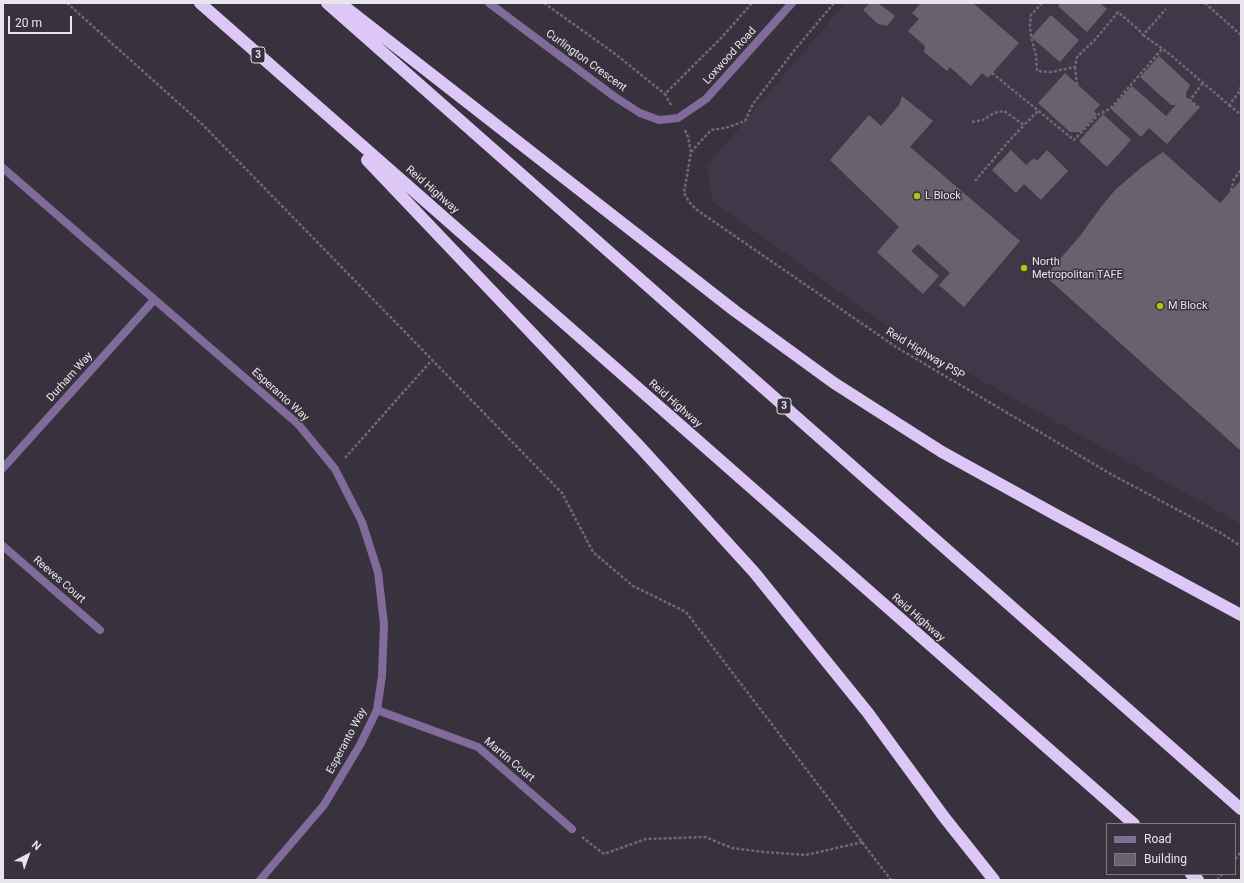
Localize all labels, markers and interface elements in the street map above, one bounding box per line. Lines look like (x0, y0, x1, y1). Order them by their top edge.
scale bar (10, 8, 74, 34)
text: 20 m (15, 16, 42, 30)
street label: Loxwood Road (701, 25, 759, 87)
street label: Curlington Crescent (543, 27, 629, 95)
road number: 3 (251, 47, 265, 63)
street label: Reid Highway (403, 163, 461, 217)
place label: L Block (925, 189, 961, 203)
marker: L Block (912, 191, 922, 201)
place label: North Metropolitan TAFE (1032, 255, 1123, 281)
marker: North Metropolitan TAFE (1019, 263, 1029, 273)
place label: M Block (1168, 299, 1207, 313)
marker: M Block (1155, 301, 1165, 311)
street label: Reid Highway PSP (883, 325, 967, 383)
street label: Durham Way (44, 350, 96, 404)
street label: Esperanto Way (249, 366, 311, 424)
street label: Reid Highway (646, 377, 704, 431)
road number: 3 (777, 398, 791, 414)
street label: Reeves Court (30, 554, 88, 606)
street label: Reid Highway (889, 591, 947, 645)
street label: Esperanto Way (324, 706, 370, 776)
street label: Martin Court (481, 735, 537, 785)
legend (1106, 823, 1236, 875)
text: Road (1144, 832, 1172, 846)
north arrow (8, 835, 48, 875)
text: N (29, 838, 43, 853)
text: Building (1144, 852, 1187, 866)

